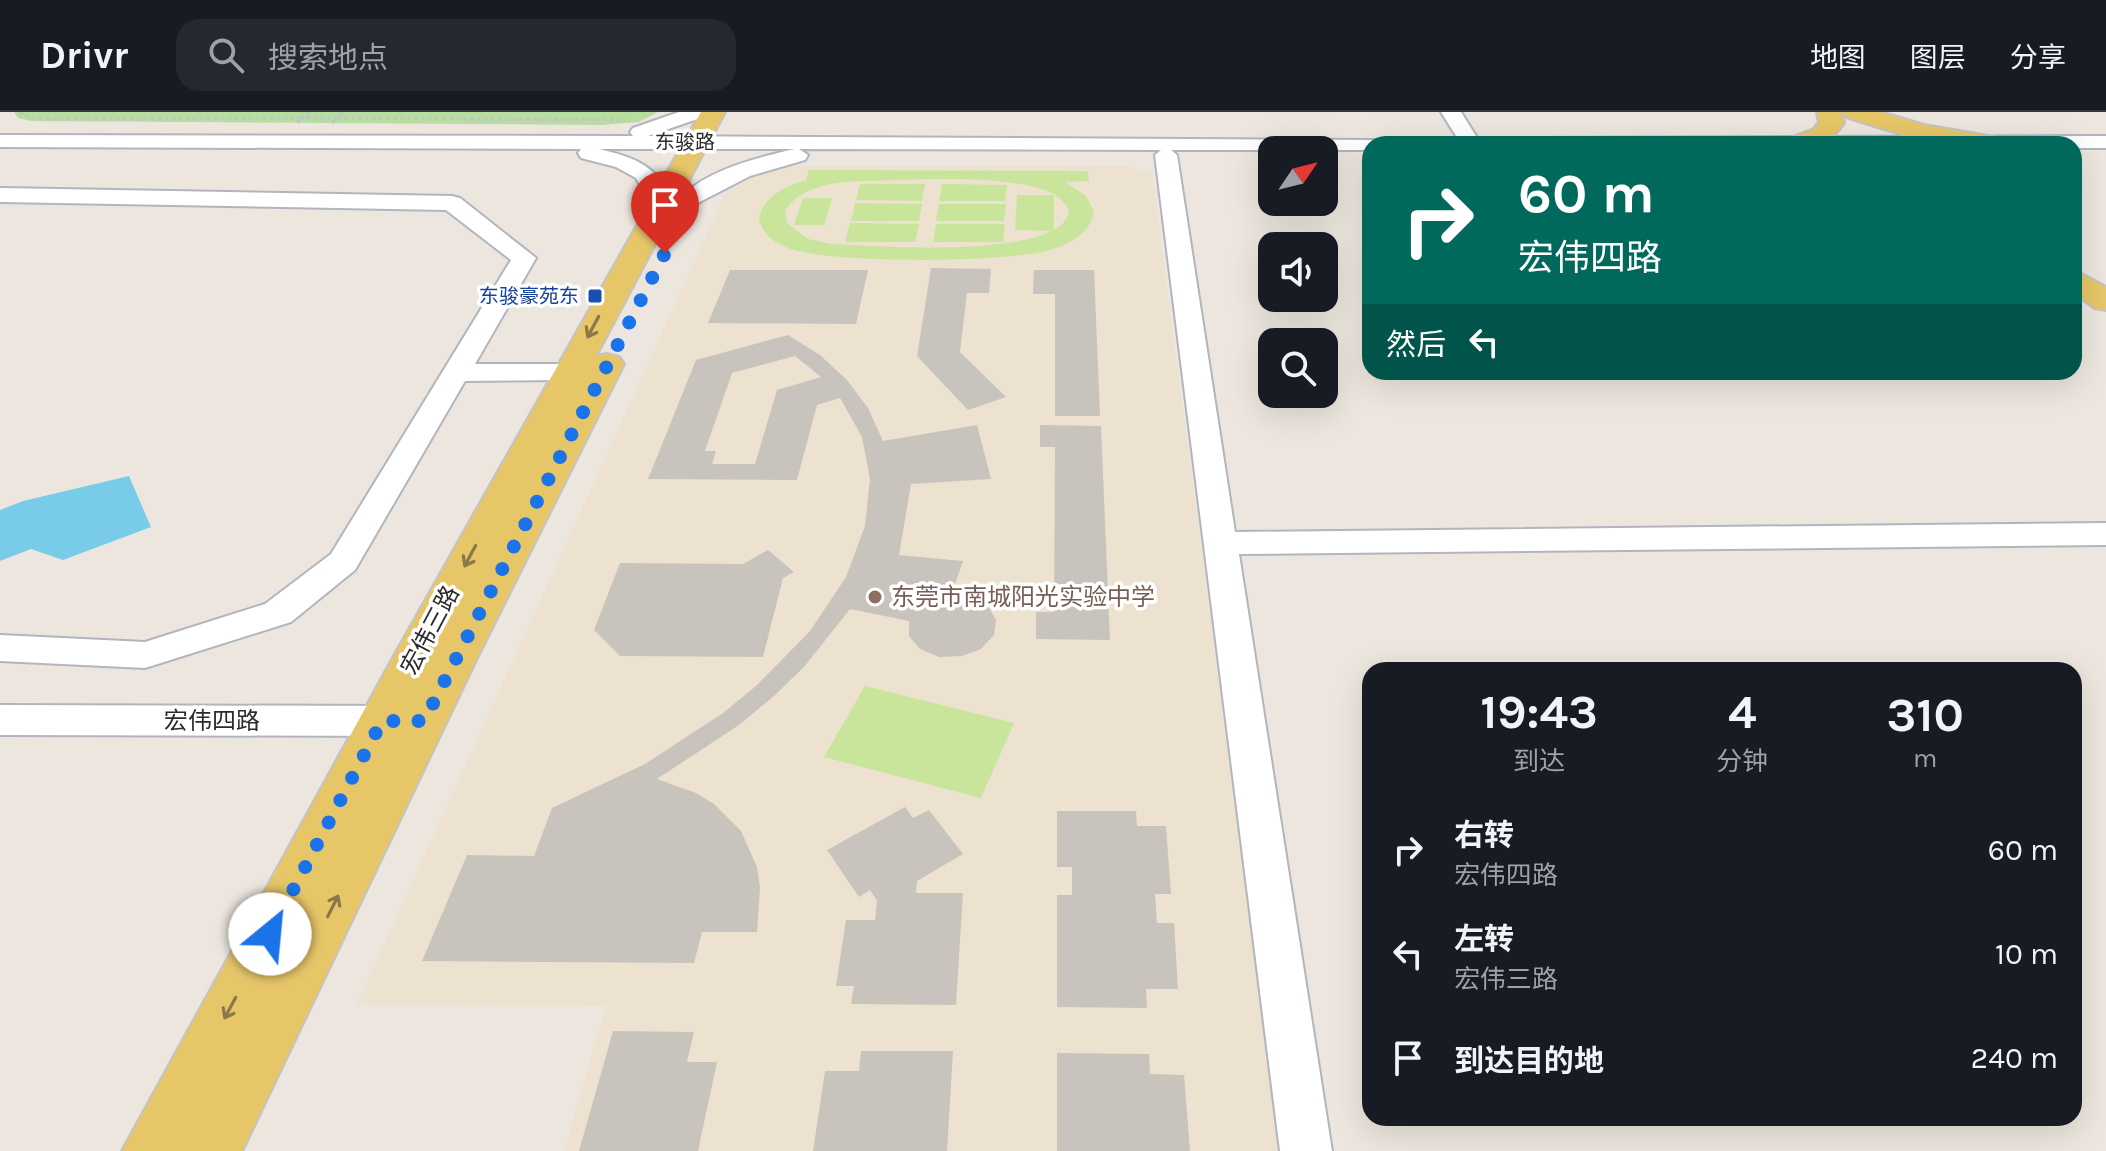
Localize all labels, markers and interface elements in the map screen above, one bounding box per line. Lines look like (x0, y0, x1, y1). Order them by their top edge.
search box (176, 19, 736, 91)
text: Drivr (40, 33, 128, 78)
icon: search (204, 33, 248, 77)
text: 搜索地点 (268, 40, 388, 76)
text: 地图 (1810, 41, 1866, 74)
text: 图层 (1910, 41, 1966, 74)
text: 分享 (2010, 41, 2066, 74)
street label: 东骏路 (655, 131, 715, 154)
north arrow (1258, 136, 1338, 216)
map controls (1258, 136, 1338, 408)
text: 60 m (1518, 161, 1655, 226)
icon: right (1386, 168, 1490, 272)
pin (631, 171, 699, 253)
icon: arrive (643, 183, 687, 227)
button: sound (1258, 232, 1338, 312)
text: 宏伟四路 (1518, 237, 1662, 279)
place label: 东骏豪苑东 (479, 285, 579, 308)
marker: 东骏豪苑东 (586, 287, 604, 305)
one-way arrow (585, 315, 601, 338)
icon: left (1462, 320, 1506, 364)
text: 然后 (1386, 327, 1446, 363)
button: search (1258, 328, 1338, 408)
one-way arrow (461, 543, 477, 567)
street label: 宏伟三路 (395, 581, 465, 679)
place label: 东莞市南城阳光实验中学 (891, 583, 1155, 611)
marker: 东莞市南城阳光实验中学 (866, 588, 884, 606)
text: 19:43 (1480, 684, 1598, 740)
text: 4 (1728, 684, 1756, 740)
text: 310 (1886, 687, 1964, 743)
street label: 宏伟四路 (164, 707, 260, 735)
text: m (1913, 743, 1937, 774)
text: 到达 (1513, 746, 1565, 777)
text: 分钟 (1716, 746, 1768, 777)
text: 右转 (1454, 817, 1514, 853)
icon: right (1386, 828, 1430, 872)
text: 60 m (1988, 832, 2058, 868)
text: 宏伟四路 (1454, 860, 1558, 891)
position arrow (228, 892, 312, 976)
one-way arrow (325, 895, 341, 919)
text: 左转 (1454, 921, 1514, 957)
icon: left (1386, 932, 1430, 976)
text: 10 m (1995, 936, 2058, 972)
text: 宏伟三路 (1454, 964, 1558, 995)
one-way arrow (222, 996, 238, 1019)
icon: arrive (1386, 1036, 1430, 1080)
text: 240 m (1971, 1040, 2058, 1076)
text: 到达目的地 (1454, 1043, 1604, 1079)

